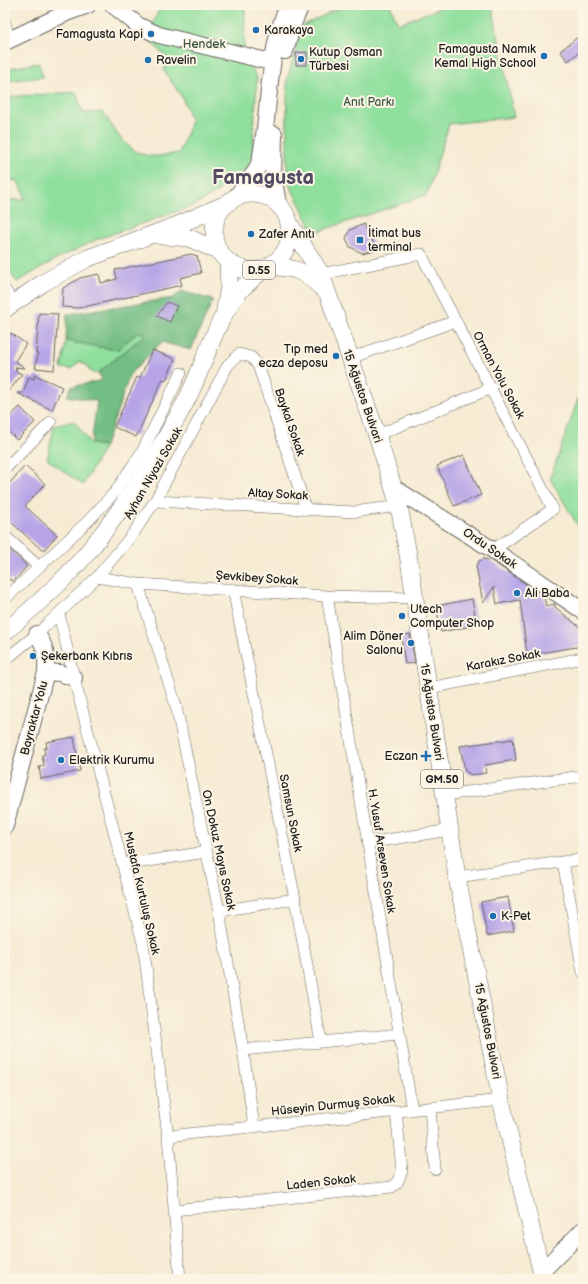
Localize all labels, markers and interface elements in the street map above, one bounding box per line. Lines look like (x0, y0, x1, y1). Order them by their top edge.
place label: Karakaya (264, 23, 314, 38)
marker: Karakaya (251, 25, 261, 35)
place label: Famagusta Kapi (56, 27, 143, 42)
marker: Famagusta Kapi (146, 29, 156, 39)
park label: Hendek (183, 37, 225, 52)
place label: Famagusta Namık Kemal High School (434, 42, 536, 71)
place label: Kutup Osman Türbesi (309, 45, 382, 74)
marker: Famagusta Namık Kemal High School (539, 51, 549, 61)
place label: Ravelin (156, 53, 197, 68)
marker: Kutup Osman Türbesi (296, 54, 306, 64)
marker: Ravelin (143, 55, 153, 65)
park label: Anıt Parkı (344, 95, 395, 110)
district label: Famagusta (212, 166, 314, 190)
place label: İtimat bus terminal (368, 225, 421, 255)
place label: Zafer Anıtı (258, 227, 315, 242)
marker: Zafer Anıtı (246, 229, 256, 239)
marker: İtimat bus terminal (355, 235, 365, 245)
road number: D.55 (243, 261, 275, 279)
street label: Orman Yolu Sokak (469, 329, 528, 422)
place label: Tıp med ecza deposu (258, 342, 328, 371)
street label: 15 Ağustos Bulvari (340, 347, 386, 445)
marker: Tıp med ecza deposu (331, 351, 341, 361)
street label: Baykal Sokak (271, 386, 308, 458)
street label: Ayhan Niyazi Sokak (121, 424, 186, 522)
street label: Altay Sokak (248, 485, 309, 504)
street label: Ordu Sokak (460, 525, 520, 572)
street label: Şevkibey Sokak (215, 568, 299, 589)
place label: Ali Baba (525, 586, 570, 601)
marker: Ali Baba (512, 588, 522, 598)
place label: Utech Computer Shop (410, 602, 494, 631)
marker: Utech Computer Shop (397, 611, 407, 621)
place label: Alim Döner Salonu (343, 629, 404, 658)
marker: Alim Döner Salonu (406, 638, 416, 648)
street label: Karakız Sokak (465, 646, 542, 675)
place label: Şekerbank Kıbrıs (41, 649, 132, 664)
marker: Şekerbank Kıbrıs (28, 651, 38, 661)
street label: 15 Ağustos Bulvari (416, 663, 447, 762)
street label: Bayraktar Yolu (17, 679, 52, 757)
place label: Eczan (385, 749, 418, 764)
marker: Eczan (421, 751, 431, 761)
place label: Elektrik Kurumu (69, 753, 155, 768)
marker: Elektrik Kurumu (56, 755, 66, 765)
road number: GM.50 (421, 770, 463, 788)
street label: Samsun Sokak (276, 773, 305, 853)
street label: On Dokuz Mayıs Sokak (198, 788, 239, 912)
street label: H. Yusuf Arseven Sokak (364, 788, 399, 915)
street label: Mustafa Kurtuluş Sokak (120, 830, 163, 956)
place label: K-Pet (501, 909, 531, 924)
marker: K-Pet (488, 911, 498, 921)
street label: 15 Ağustos Bulvari (471, 982, 504, 1081)
street label: Hüseyin Durmuş Sokak (270, 1092, 396, 1119)
street label: Laden Sokak (286, 1171, 357, 1194)

